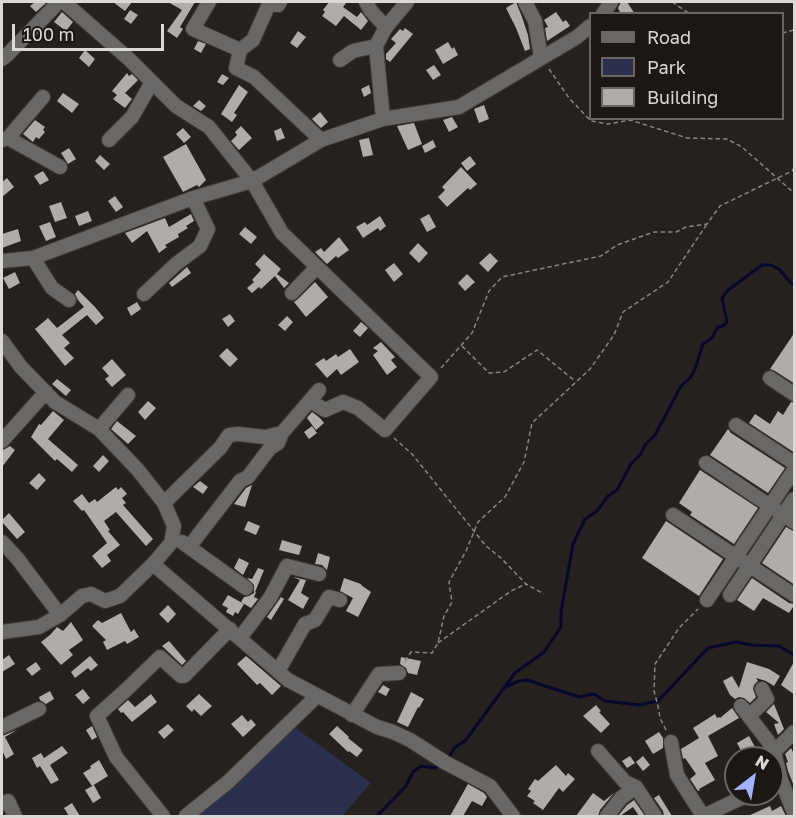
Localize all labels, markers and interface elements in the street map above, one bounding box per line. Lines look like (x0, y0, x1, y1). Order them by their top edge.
scale bar (15, 12, 166, 50)
legend (589, 12, 784, 120)
text: 100 m (23, 23, 74, 45)
text: Road (647, 26, 691, 48)
text: Park (647, 56, 686, 78)
text: Building (647, 86, 718, 108)
north arrow (724, 746, 784, 806)
text: N (752, 751, 773, 774)

